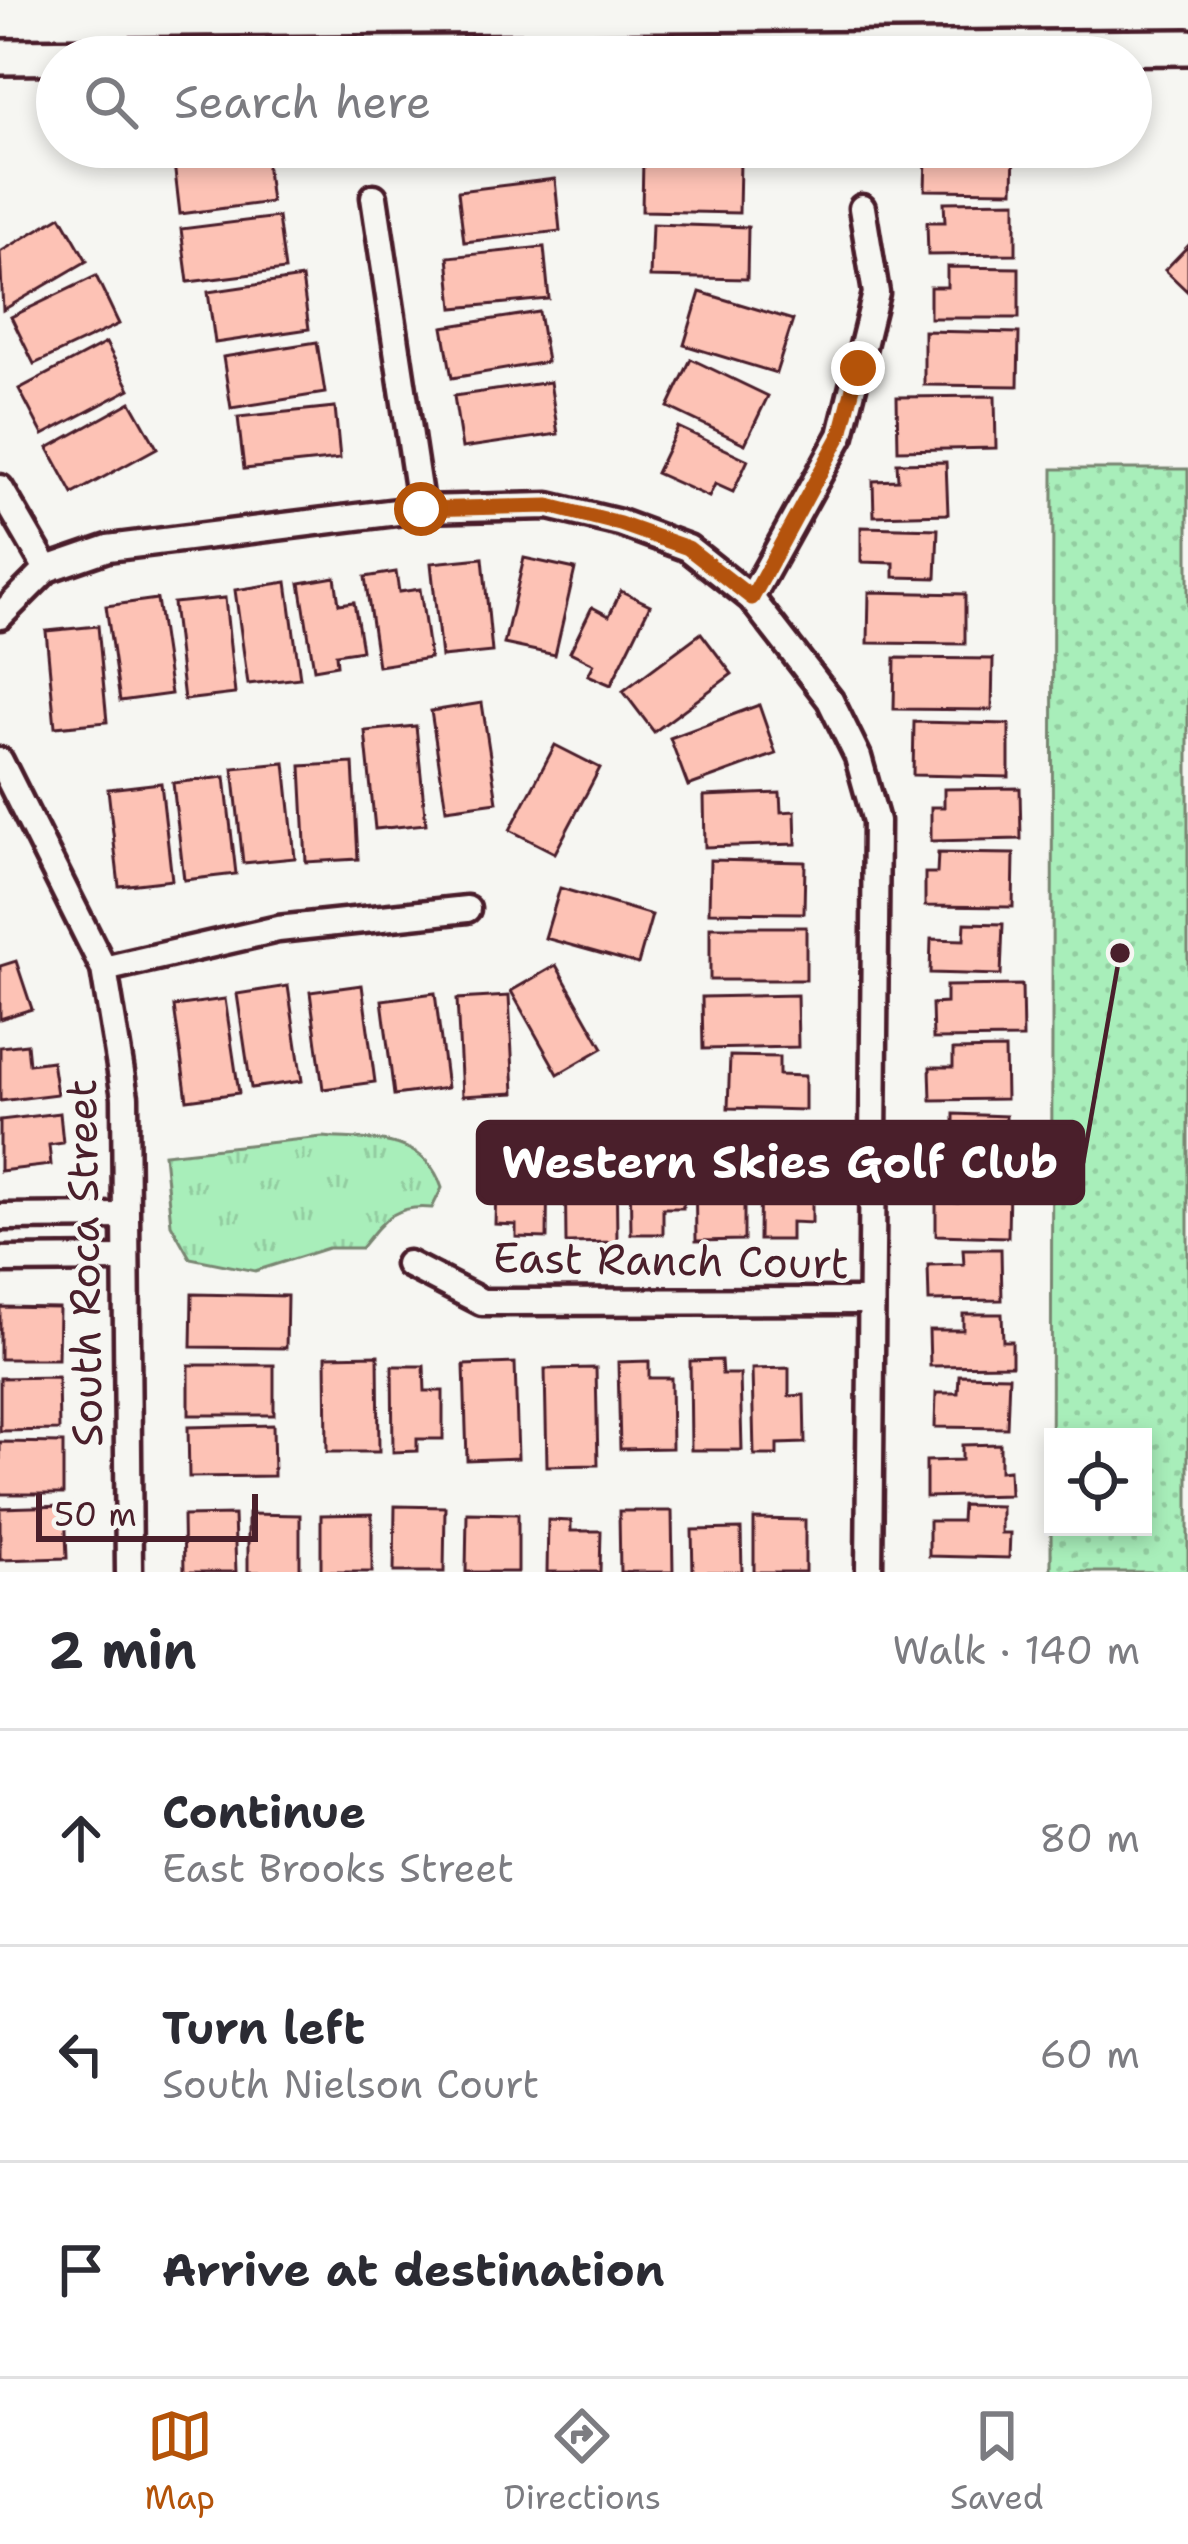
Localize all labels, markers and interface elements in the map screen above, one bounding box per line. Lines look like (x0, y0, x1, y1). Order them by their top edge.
search box (36, 36, 1152, 168)
icon: search (78, 69, 144, 135)
text: Search here (174, 72, 431, 132)
route end (831, 341, 885, 395)
route start (394, 482, 448, 536)
street label: South Roca Street (53, 1079, 115, 1447)
callout: Western Skies Golf Club (478, 1122, 1083, 1203)
text: Western Skies Golf Club (502, 1132, 1058, 1192)
street label: East Ranch Court (493, 1229, 849, 1291)
map controls (1044, 1428, 1152, 1536)
button: locate (1044, 1428, 1152, 1536)
scale bar (36, 1488, 258, 1541)
text: 50 m (54, 1492, 137, 1537)
text: 2 min (48, 1616, 197, 1684)
text: Walk · 140 m (892, 1624, 1140, 1676)
text: Continue (162, 1782, 366, 1842)
icon: ahead (48, 1805, 114, 1871)
text: 80 m (1039, 1812, 1140, 1864)
text: East Brooks Street (162, 1842, 514, 1894)
text: Turn left (162, 1998, 365, 2058)
icon: left (48, 2021, 114, 2087)
text: 60 m (1040, 2028, 1140, 2080)
text: South Nielson Court (162, 2058, 539, 2110)
icon: arrive (48, 2237, 114, 2303)
text: Arrive at destination (162, 2240, 665, 2300)
tab: Map (144, 2403, 215, 2520)
tab: Directions (504, 2403, 661, 2520)
tab: Saved (950, 2403, 1044, 2520)

